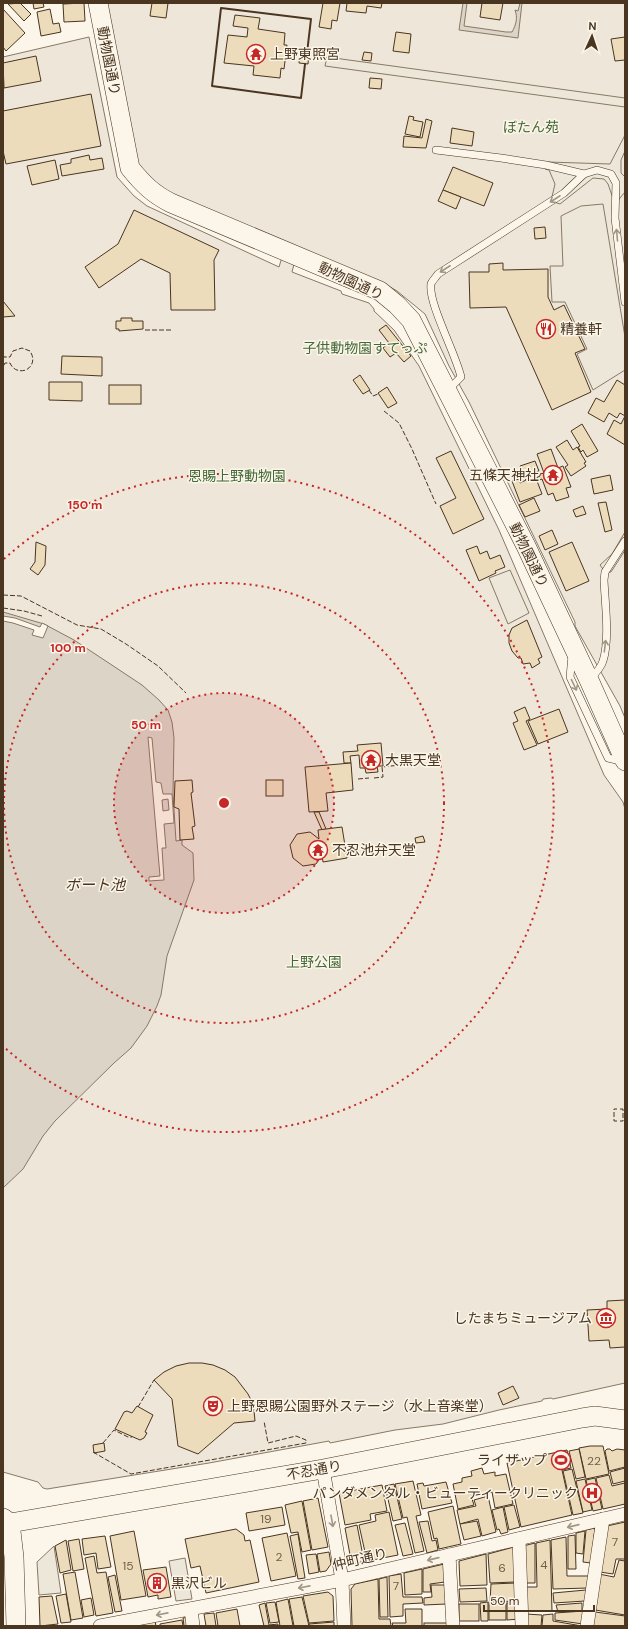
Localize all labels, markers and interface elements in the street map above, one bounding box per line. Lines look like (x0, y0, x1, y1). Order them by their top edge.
north arrow (572, 16, 612, 56)
text: N (588, 19, 597, 33)
street label: 動物園通り (93, 25, 125, 97)
temple icon: 上野東照宮 (245, 43, 267, 65)
place label: 上野東照宮 (270, 45, 340, 63)
park label: ぼたん苑 (503, 118, 559, 136)
one-way arrow (549, 195, 560, 203)
one-way arrow (613, 229, 621, 242)
street label: 動物園通り (315, 258, 387, 304)
one-way arrow (439, 266, 451, 274)
restaurant icon: 精養軒 (535, 318, 557, 340)
place label: 精養軒 (560, 320, 602, 338)
park label: 子供動物園すてっぷ (302, 339, 428, 357)
temple icon: 五條天神社 (542, 464, 564, 486)
place label: 五條天神社 (469, 466, 539, 484)
park label: 恩賜上野動物園 (188, 467, 286, 485)
text: 150 m (68, 497, 102, 513)
street label: 動物園通り (506, 520, 552, 590)
text: 100 m (50, 640, 86, 656)
one-way arrow (601, 640, 609, 653)
one-way arrow (571, 679, 578, 691)
text: 50 m (131, 717, 161, 733)
temple icon: 大黒天堂 (360, 749, 382, 771)
place label: 大黒天堂 (385, 751, 441, 769)
centre of rings (217, 796, 231, 810)
temple icon: 不忍池弁天堂 (307, 839, 329, 861)
place label: 不忍池弁天堂 (332, 841, 416, 859)
water label: ボート池 (65, 875, 127, 895)
park label: 上野公園 (286, 953, 342, 971)
museum icon: したまちミュージアム (595, 1307, 617, 1329)
place label: したまちミュージアム (454, 1309, 592, 1327)
theatre icon: 上野恩賜公園野外ステージ（水上音楽堂） (202, 1395, 224, 1417)
place label: 上野恩賜公園野外ステージ（水上音楽堂） (227, 1397, 493, 1415)
sports icon: ライザップ (550, 1449, 572, 1471)
place label: ライザップ (477, 1451, 547, 1469)
house number: 22 (587, 1453, 601, 1469)
street label: 不忍通り (285, 1456, 343, 1484)
hospital icon: パンダメンタル・ビューティークリニック (581, 1482, 603, 1504)
place label: パンダメンタル・ビューティークリニック (313, 1484, 578, 1502)
house number: 19 (260, 1511, 272, 1527)
one-way arrow (328, 1514, 336, 1527)
one-way arrow (567, 1523, 580, 1531)
house number: 7 (612, 1534, 618, 1550)
street label: 仲町通り (331, 1544, 389, 1574)
house number: 2 (276, 1549, 283, 1565)
one-way arrow (427, 1555, 440, 1563)
house number: 4 (540, 1557, 548, 1573)
house number: 15 (122, 1558, 134, 1574)
house number: 6 (498, 1560, 506, 1576)
building icon: 黒沢ビル (146, 1572, 168, 1594)
place label: 黒沢ビル (171, 1574, 227, 1592)
house number: 7 (393, 1578, 399, 1594)
one-way arrow (298, 1583, 311, 1591)
scale bar (484, 1587, 594, 1613)
text: 50 m (490, 1593, 519, 1609)
one-way arrow (156, 1610, 169, 1618)

